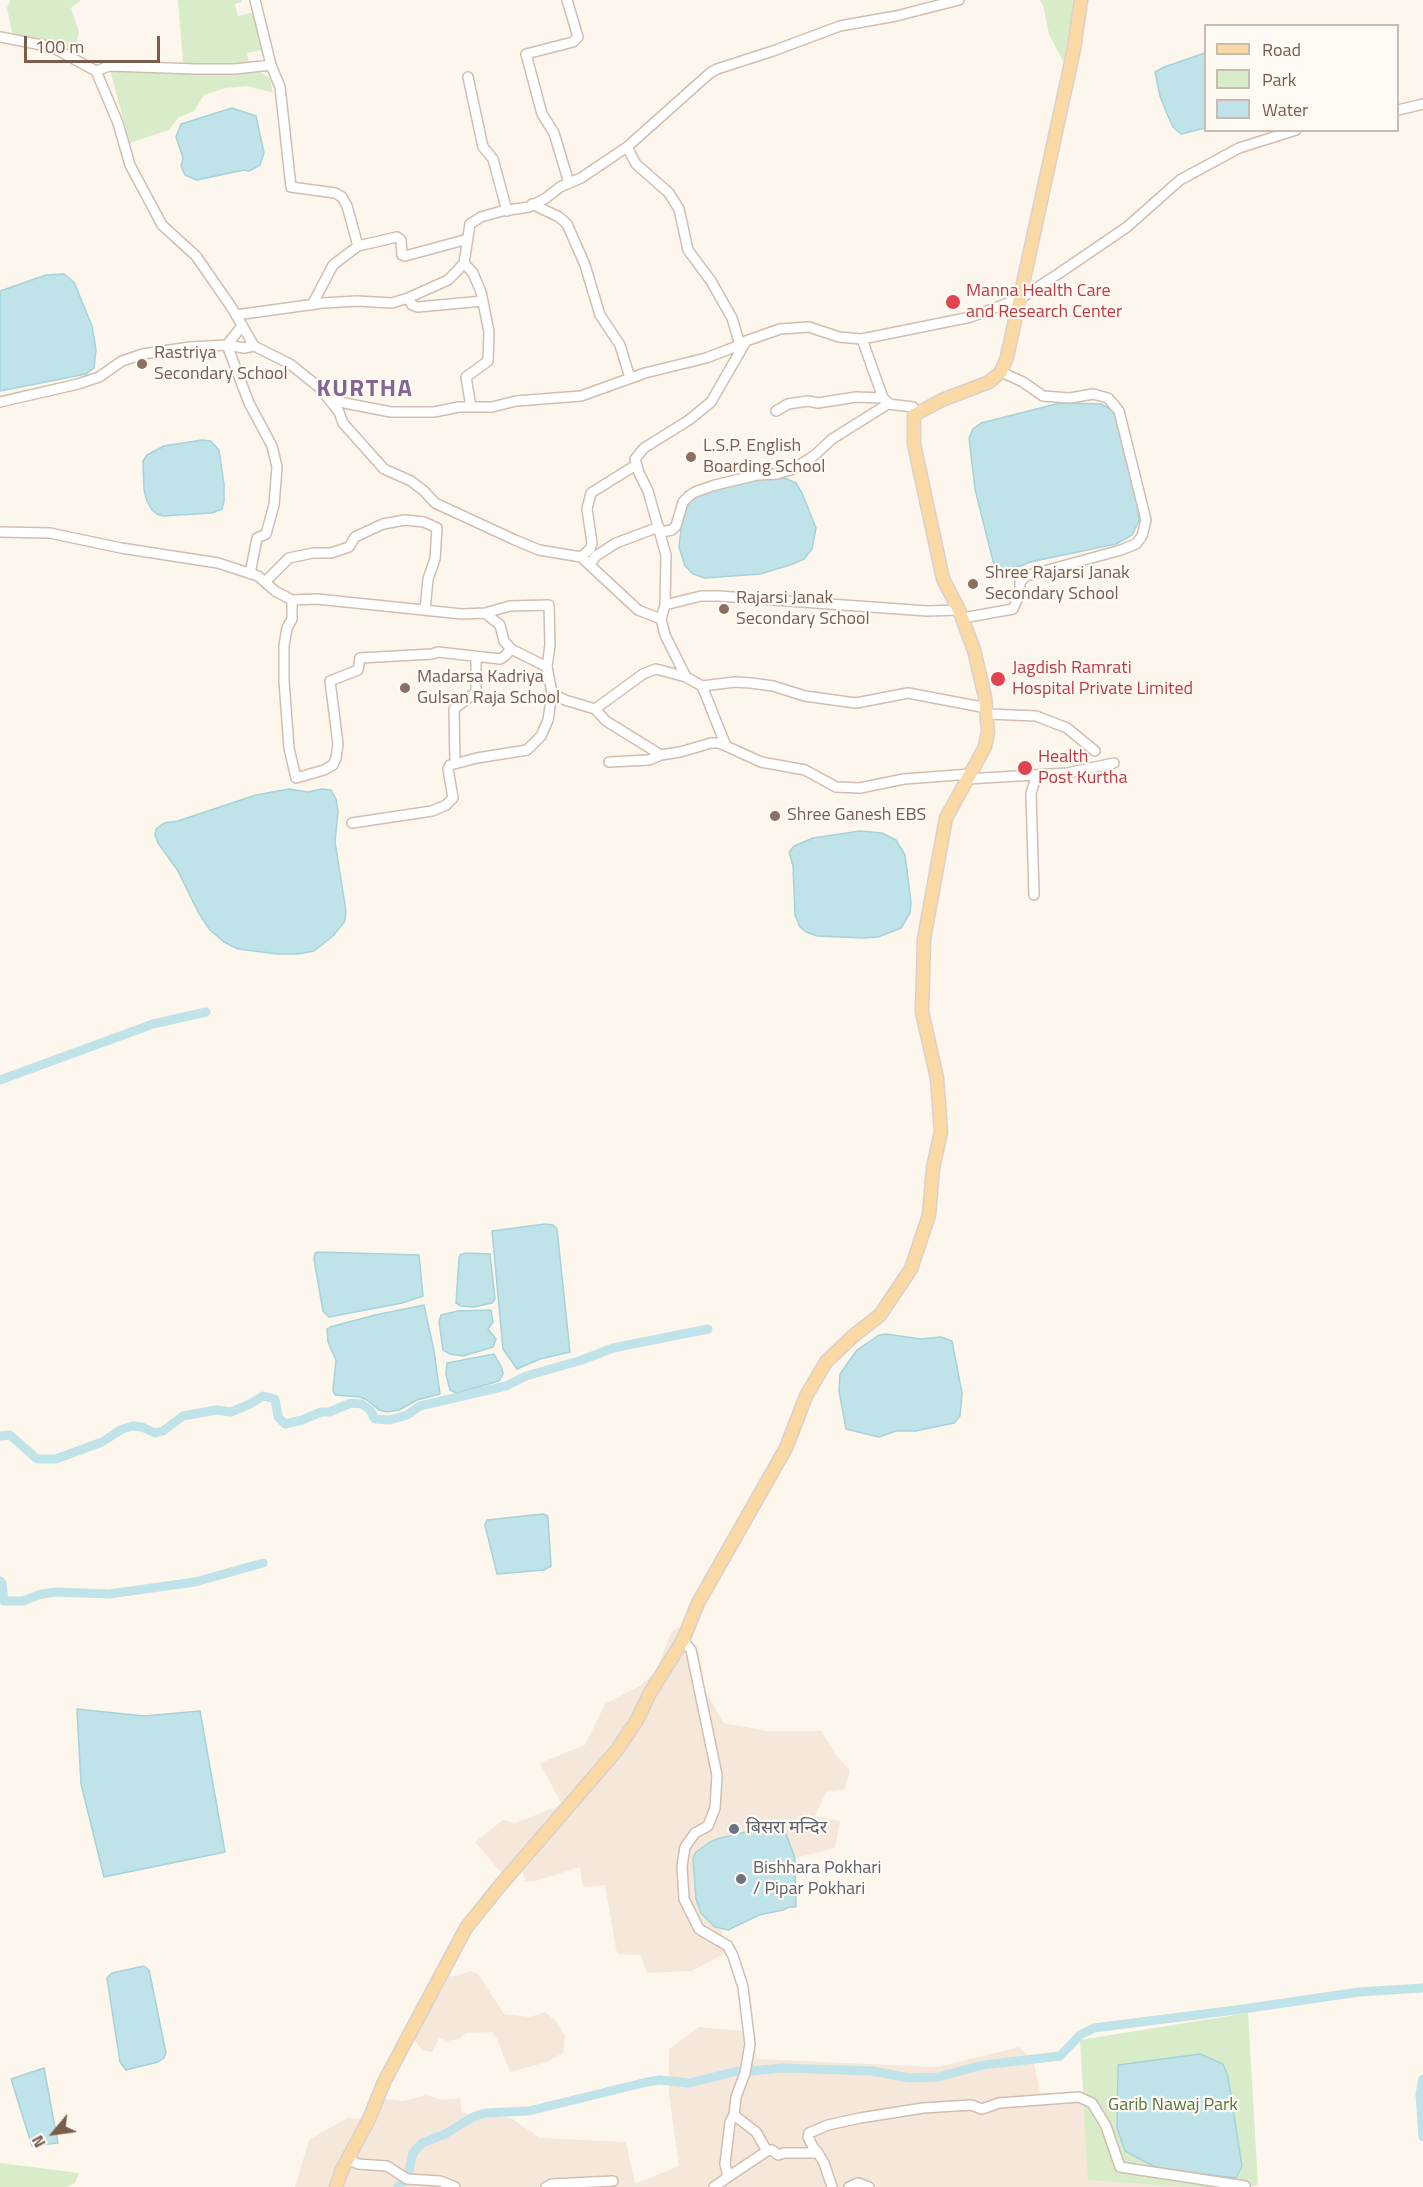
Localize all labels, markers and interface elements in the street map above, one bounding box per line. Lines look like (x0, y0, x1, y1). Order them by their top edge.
scale bar (27, 24, 164, 62)
legend (1204, 24, 1399, 132)
text: 100 m (35, 33, 84, 60)
text: Road (1262, 36, 1301, 63)
text: Park (1262, 66, 1296, 93)
text: Water (1262, 96, 1308, 123)
place label: Manna Health Care and Research Center (966, 281, 1122, 324)
marker: Manna Health Care and Research Center (944, 293, 962, 311)
place label: Rastriya Secondary School (154, 343, 288, 386)
marker: Rastriya Secondary School (135, 357, 149, 371)
district label: KURTHA (316, 376, 414, 404)
place label: L.S.P. English Boarding School (703, 436, 825, 478)
marker: L.S.P. English Boarding School (684, 450, 698, 464)
place label: Shree Rajarsi Janak Secondary School (985, 563, 1130, 606)
marker: Shree Rajarsi Janak Secondary School (966, 577, 980, 591)
place label: Rajarsi Janak Secondary School (736, 588, 870, 630)
marker: Rajarsi Janak Secondary School (717, 602, 731, 616)
place label: Jagdish Ramrati Hospital Private Limited (1012, 658, 1193, 700)
place label: Madarsa Kadriya Gulsan Raja School (417, 667, 560, 710)
marker: Jagdish Ramrati Hospital Private Limited (989, 670, 1007, 688)
marker: Madarsa Kadriya Gulsan Raja School (398, 681, 412, 695)
place label: Health Post Kurtha (1038, 747, 1128, 789)
marker: Health Post Kurtha (1016, 759, 1034, 777)
place label: Shree Ganesh EBS (787, 805, 926, 827)
marker: Shree Ganesh EBS (768, 809, 782, 823)
place label: बिसरा मन्दिर (746, 1818, 827, 1840)
marker: बिसरा मन्दिर (727, 1822, 741, 1836)
place label: Bishhara Pokhari / Pipar Pokhari (753, 1858, 882, 1900)
marker: Bishhara Pokhari / Pipar Pokhari (734, 1872, 748, 1886)
park label: Garib Nawaj Park (1108, 2095, 1238, 2117)
north arrow (24, 2103, 84, 2163)
text: N (25, 2131, 51, 2152)

